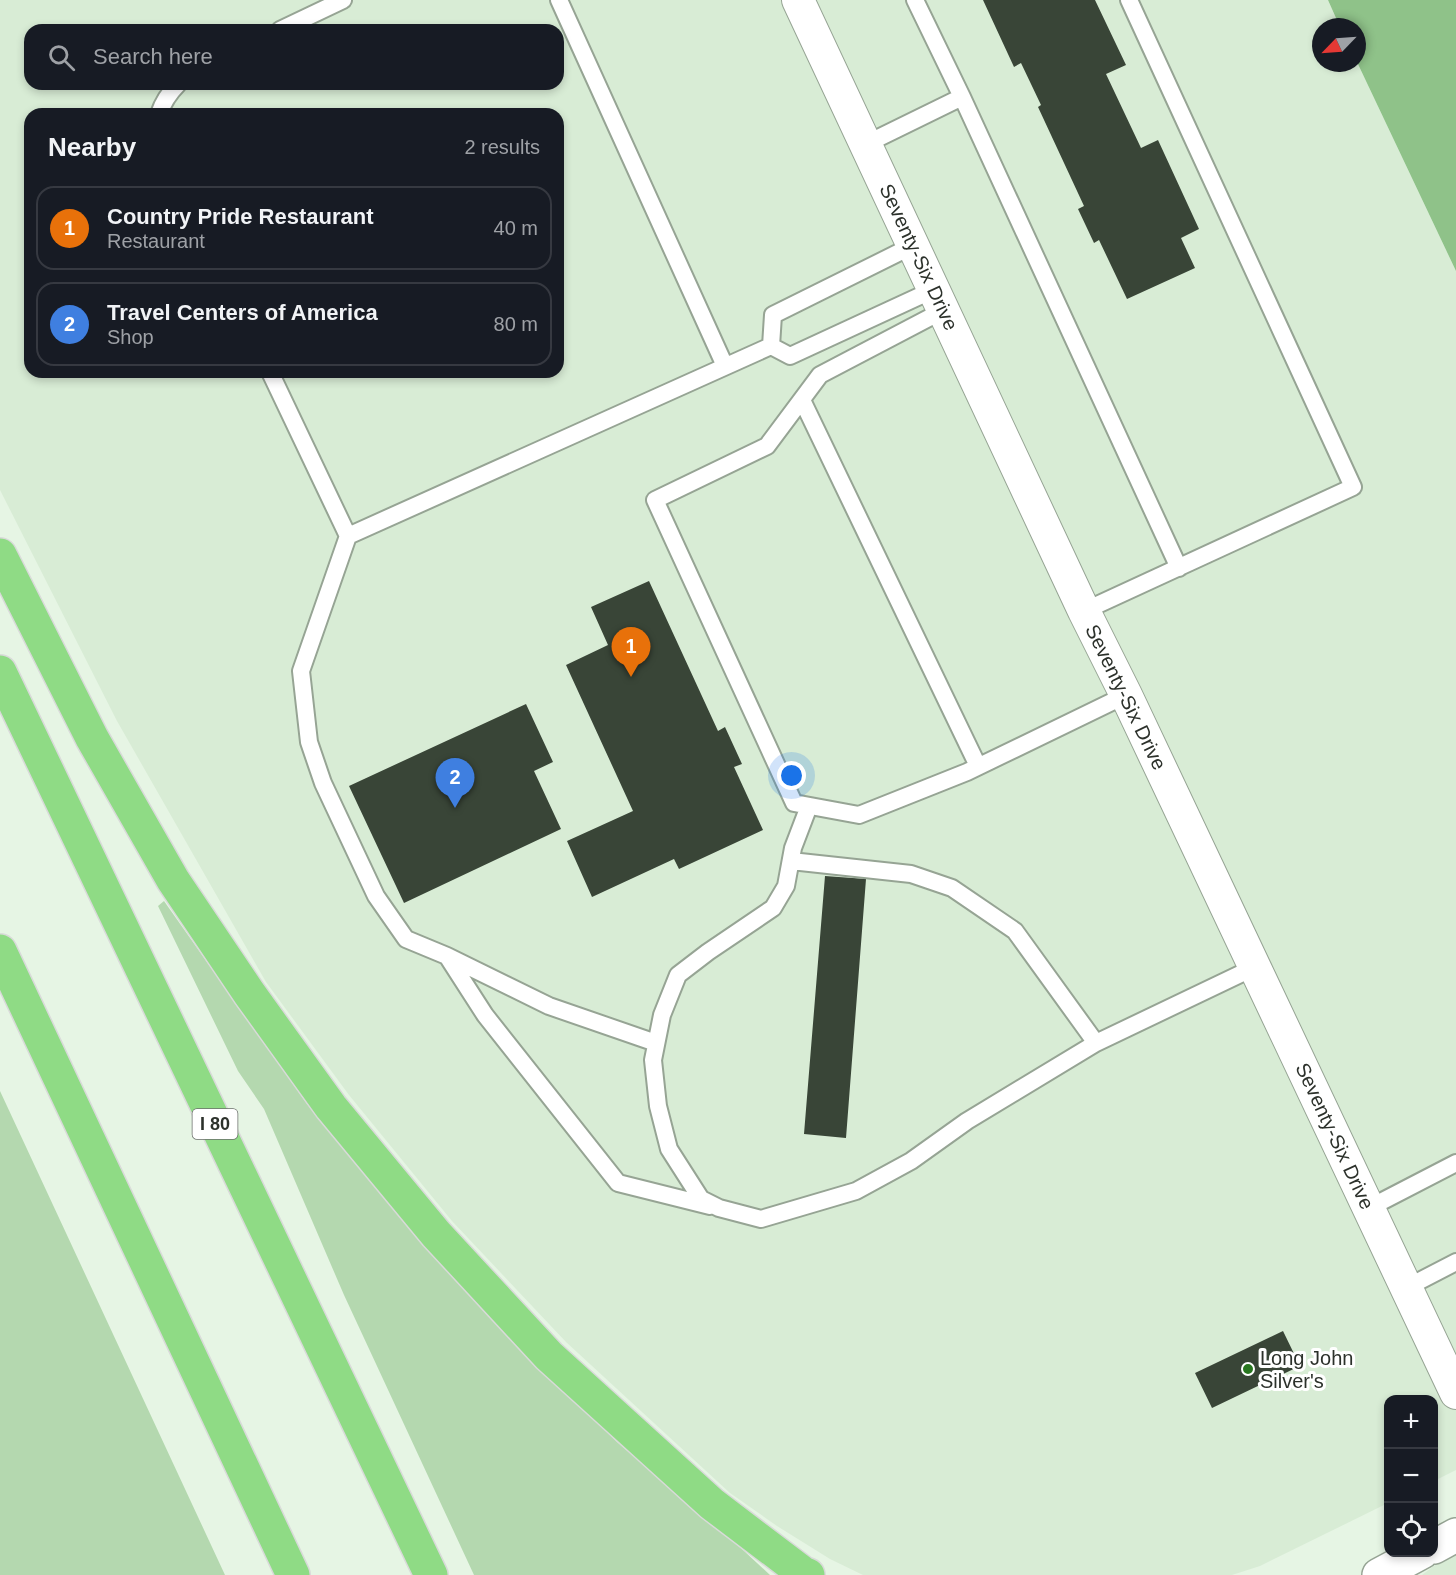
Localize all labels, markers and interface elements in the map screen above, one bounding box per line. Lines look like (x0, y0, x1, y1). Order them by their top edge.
north arrow (1312, 18, 1366, 72)
search box (24, 24, 564, 90)
icon: search (45, 41, 78, 74)
text: Search here (93, 44, 213, 69)
text: Nearby (48, 132, 136, 162)
text: 2 results (464, 136, 540, 158)
street label: Seventy-Six Drive (875, 180, 963, 334)
text: Country Pride Restaurant (107, 204, 374, 229)
text: 1 (64, 217, 75, 239)
text: 40 m (494, 217, 538, 239)
text: Restaurant (107, 230, 205, 252)
text: Travel Centers of America (107, 300, 378, 325)
text: 2 (64, 313, 75, 335)
text: 80 m (494, 313, 538, 335)
text: Shop (107, 326, 154, 348)
street label: Seventy-Six Drive (1081, 621, 1171, 773)
pin: 1 (612, 628, 650, 677)
pin: 2 (436, 758, 474, 808)
your location (777, 761, 806, 790)
street label: Seventy-Six Drive (1291, 1059, 1379, 1213)
road number: I 80 (192, 1109, 238, 1139)
place label: Long John Silver's (1260, 1347, 1353, 1392)
marker: Long John Silver's (1241, 1362, 1255, 1376)
map controls (1384, 1395, 1438, 1557)
button: + (1384, 1395, 1438, 1449)
button: − (1384, 1449, 1438, 1503)
button: locate (1384, 1503, 1438, 1557)

